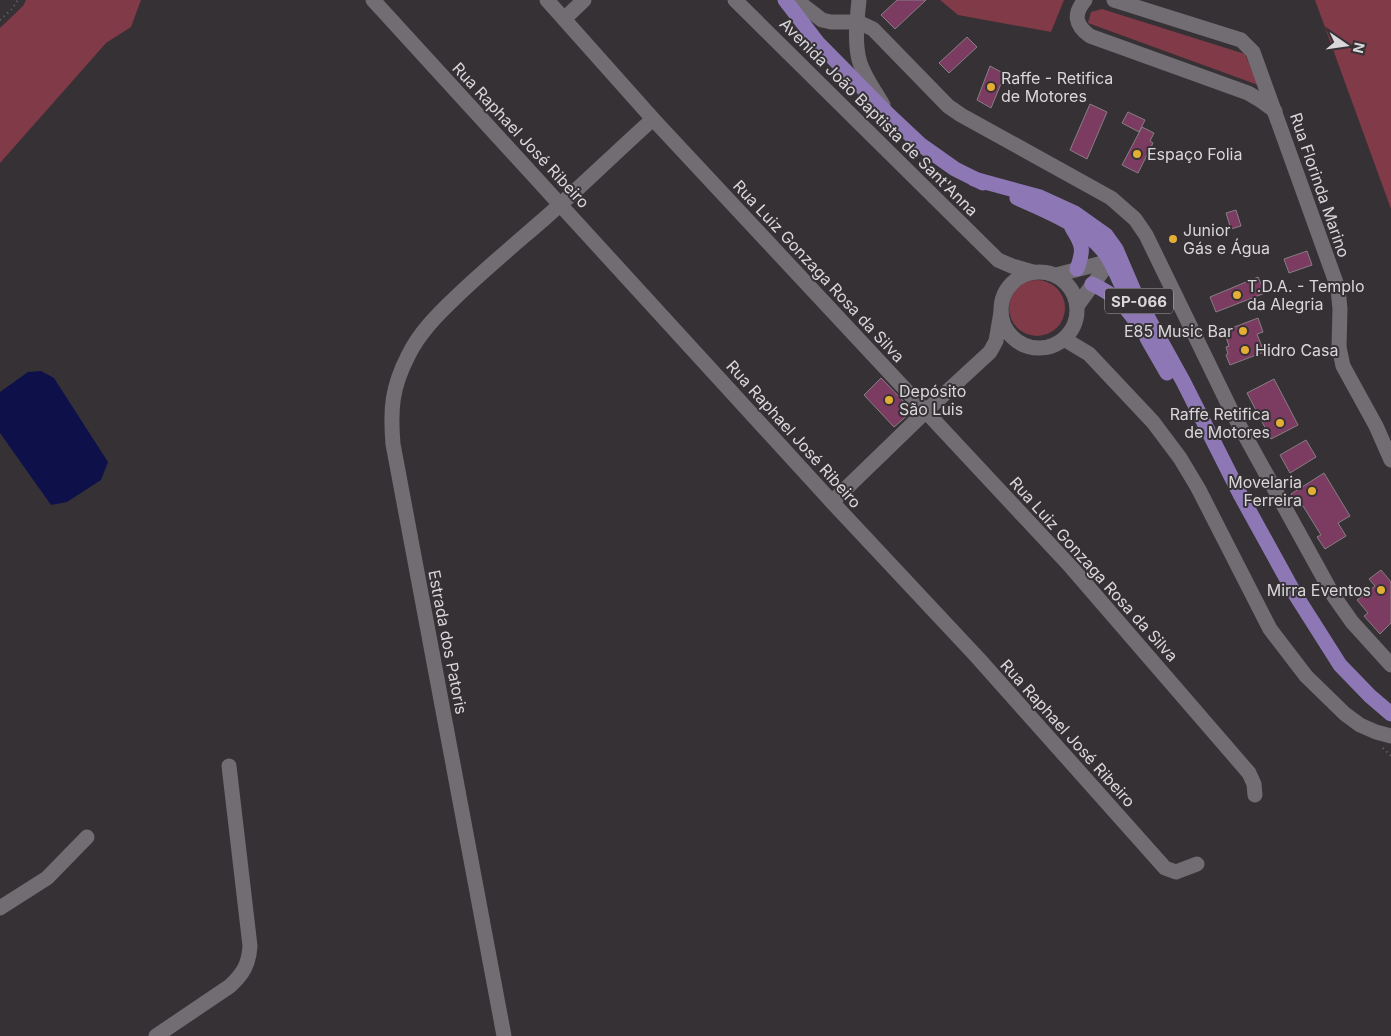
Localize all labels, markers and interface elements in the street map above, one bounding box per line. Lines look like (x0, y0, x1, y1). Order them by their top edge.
street label: Avenida João Baptista de Sant'Anna (776, 14, 982, 220)
north arrow (1321, 20, 1371, 70)
text: N (1350, 41, 1369, 55)
street label: Rua Raphael José Ribeiro (448, 58, 594, 212)
place label: Raffe - Retifica de Motores (1001, 68, 1113, 106)
marker: Raffe - Retifica de Motores (985, 81, 997, 93)
street label: Rua Florinda Marino (1286, 110, 1354, 260)
place label: Espaço Folia (1147, 144, 1242, 164)
marker: Espaço Folia (1131, 148, 1143, 160)
street label: Rua Luiz Gonzaga Rosa da Silva (729, 176, 909, 366)
place label: Junior Gás e Água (1183, 220, 1270, 258)
marker: Junior Gás e Água (1167, 233, 1179, 245)
place label: T.D.A. - Templo da Alegria (1247, 276, 1365, 314)
road number: SP-066 (1105, 288, 1173, 314)
marker: T.D.A. - Templo da Alegria (1231, 289, 1243, 301)
place label: E85 Music Bar (1124, 321, 1233, 341)
marker: E85 Music Bar (1237, 325, 1249, 337)
place label: Hidro Casa (1255, 340, 1339, 360)
marker: Hidro Casa (1239, 344, 1251, 356)
street label: Rua Raphael José Ribeiro (722, 356, 866, 512)
place label: Depósito São Luis (899, 381, 966, 419)
marker: Depósito São Luis (883, 394, 895, 406)
place label: Raffe Retifica de Motores (1170, 404, 1270, 442)
marker: Raffe Retifica de Motores (1274, 417, 1286, 429)
street label: Rua Luiz Gonzaga Rosa da Silva (1006, 472, 1182, 666)
place label: Movelaria Ferreira (1228, 472, 1302, 510)
marker: Movelaria Ferreira (1306, 485, 1318, 497)
street label: Estrada dos Patoris (424, 568, 472, 716)
place label: Mirra Eventos (1267, 580, 1371, 600)
marker: Mirra Eventos (1375, 584, 1387, 596)
street label: Rua Raphael José Ribeiro (996, 655, 1140, 811)

